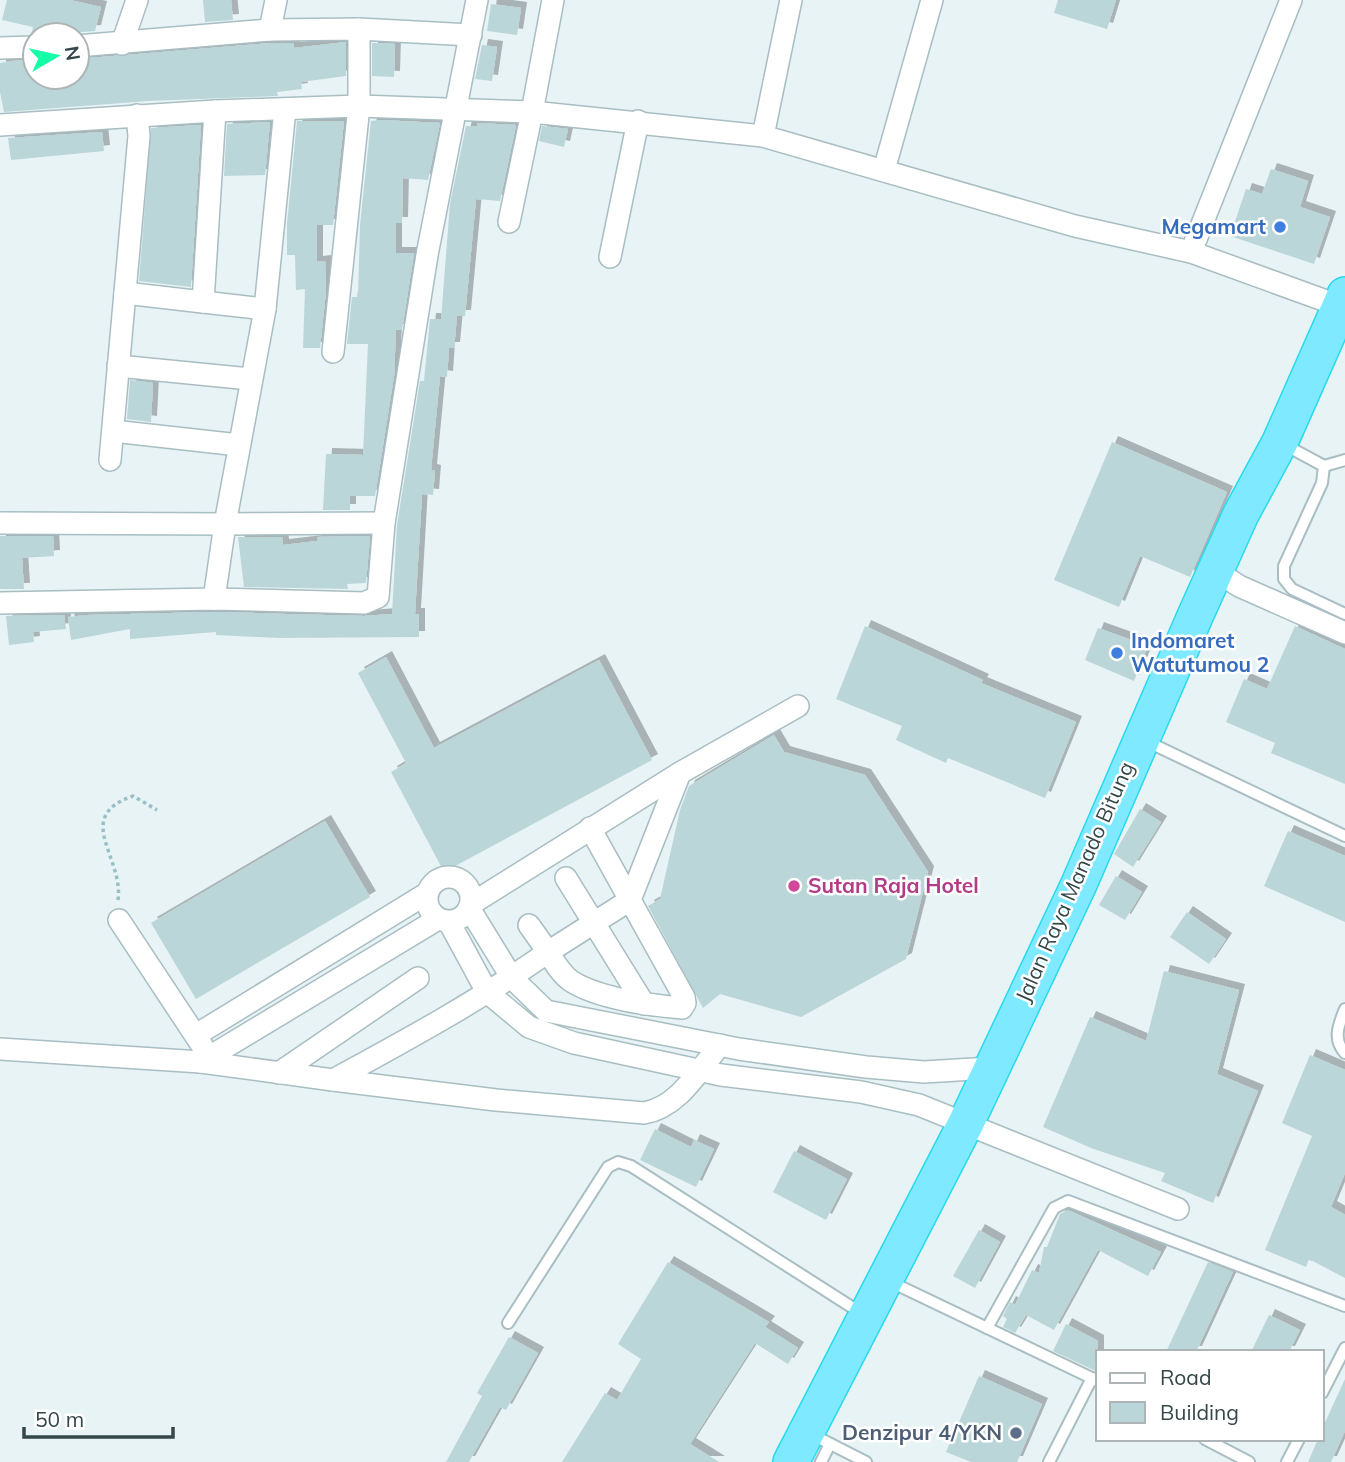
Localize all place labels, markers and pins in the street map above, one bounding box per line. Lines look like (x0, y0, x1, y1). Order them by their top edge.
place label: Megamart (1161, 213, 1266, 239)
marker: Megamart (1272, 219, 1288, 235)
place label: Indomaret Watutumou 2 (1131, 627, 1269, 677)
marker: Indomaret Watutumou 2 (1109, 645, 1125, 661)
place label: Sutan Raja Hotel (808, 872, 979, 898)
marker: Sutan Raja Hotel (786, 878, 802, 894)
place label: Denzipur 4/YKN (842, 1419, 1002, 1445)
marker: Denzipur 4/YKN (1008, 1425, 1024, 1441)

